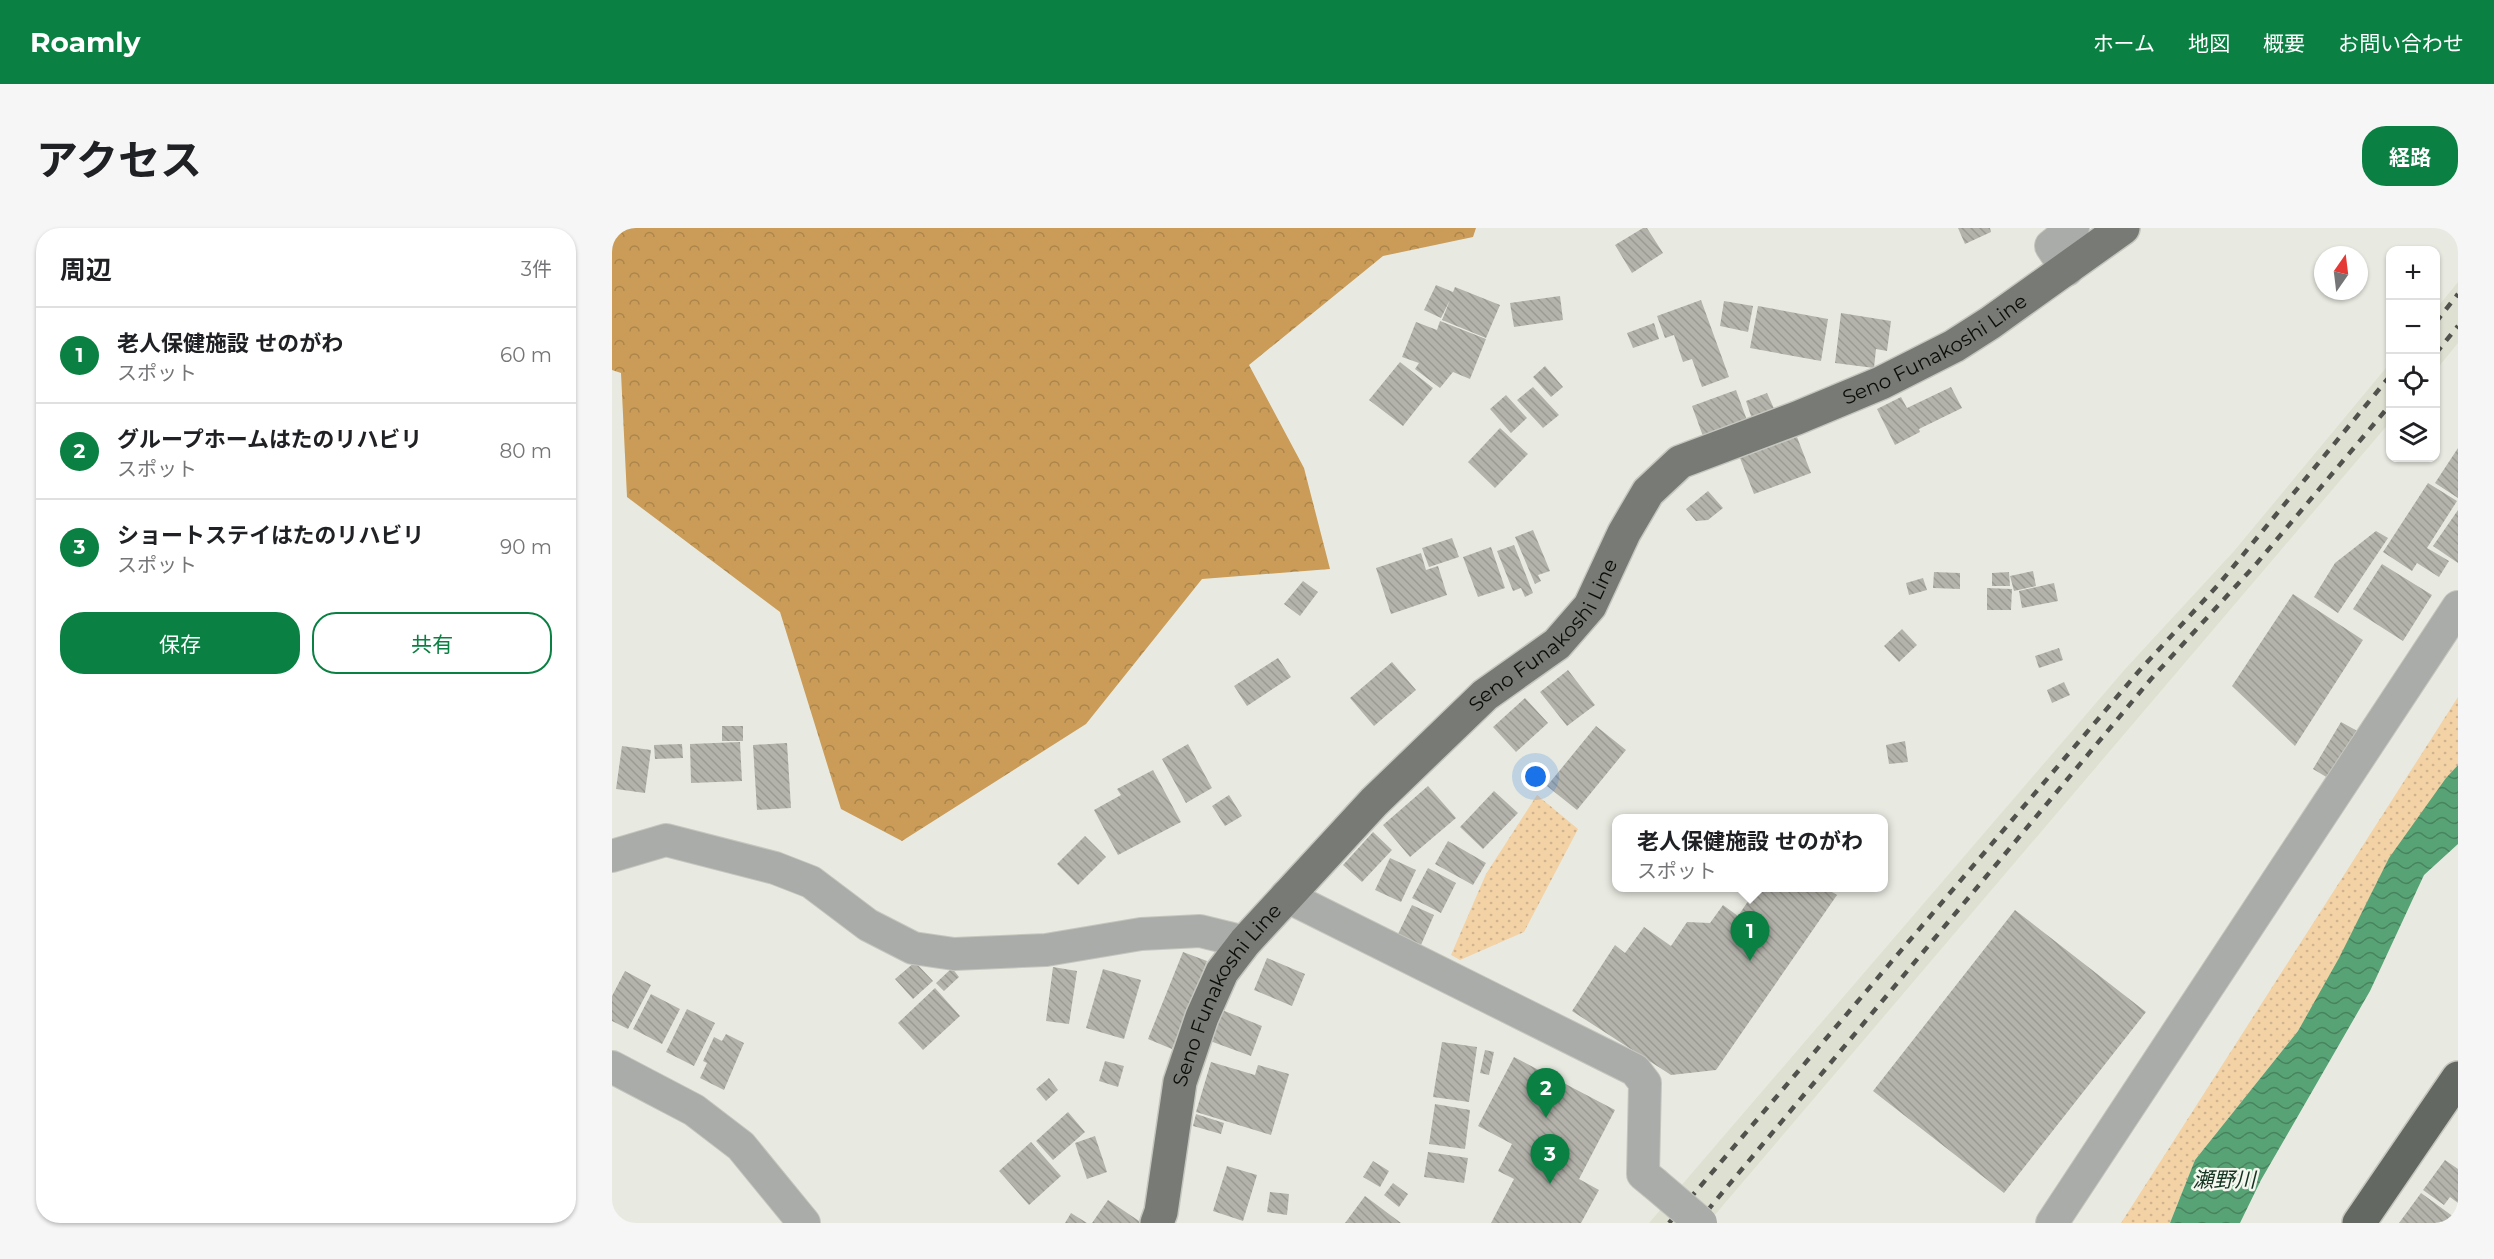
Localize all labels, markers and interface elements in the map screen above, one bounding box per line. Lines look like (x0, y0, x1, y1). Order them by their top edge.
text: Roamly (30, 25, 140, 59)
text: ホーム (2093, 31, 2155, 56)
text: 地図 (2188, 31, 2230, 56)
text: 概要 (2263, 31, 2305, 56)
text: お問い合わせ (2338, 31, 2464, 56)
button: 経路 (2362, 126, 2458, 186)
text: アクセス (36, 134, 202, 186)
north arrow (2314, 246, 2368, 300)
map controls (2386, 246, 2440, 462)
button: + (2386, 246, 2440, 300)
text: 周辺 (60, 254, 112, 286)
text: 3件 (521, 257, 552, 281)
street label: Seno Funakoshi Line (1839, 289, 2032, 410)
button: − (2386, 300, 2440, 354)
text: 老人保健施設 せのがわ (117, 330, 343, 357)
text: 1 (76, 343, 83, 367)
text: 60 m (500, 343, 552, 367)
button: locate (2386, 354, 2440, 408)
text: スポット (117, 361, 197, 385)
button: layers (2386, 408, 2440, 462)
text: グループホームはたのリハビリ (117, 426, 423, 453)
text: 2 (74, 439, 85, 463)
text: 80 m (500, 439, 552, 463)
text: スポット (117, 457, 197, 481)
text: ショートステイはたのリハビリ (117, 522, 425, 549)
text: 3 (74, 535, 85, 559)
text: 90 m (500, 535, 552, 559)
text: スポット (117, 553, 197, 577)
street label: Seno Funakoshi Line (1464, 555, 1622, 716)
button: 保存 (60, 612, 300, 674)
button: 共有 (312, 612, 552, 674)
your location (1521, 762, 1550, 791)
popup (1612, 814, 1888, 892)
text: 老人保健施設 せのがわ (1637, 828, 1863, 855)
text: スポット (1637, 859, 1717, 883)
street label: Seno Funakoshi Line (1167, 899, 1286, 1090)
pin: 1 (1730, 912, 1770, 961)
pin: 2 (1526, 1068, 1566, 1118)
pin: 3 (1530, 1134, 1570, 1184)
water label: 瀬野川 (2193, 1167, 2257, 1192)

